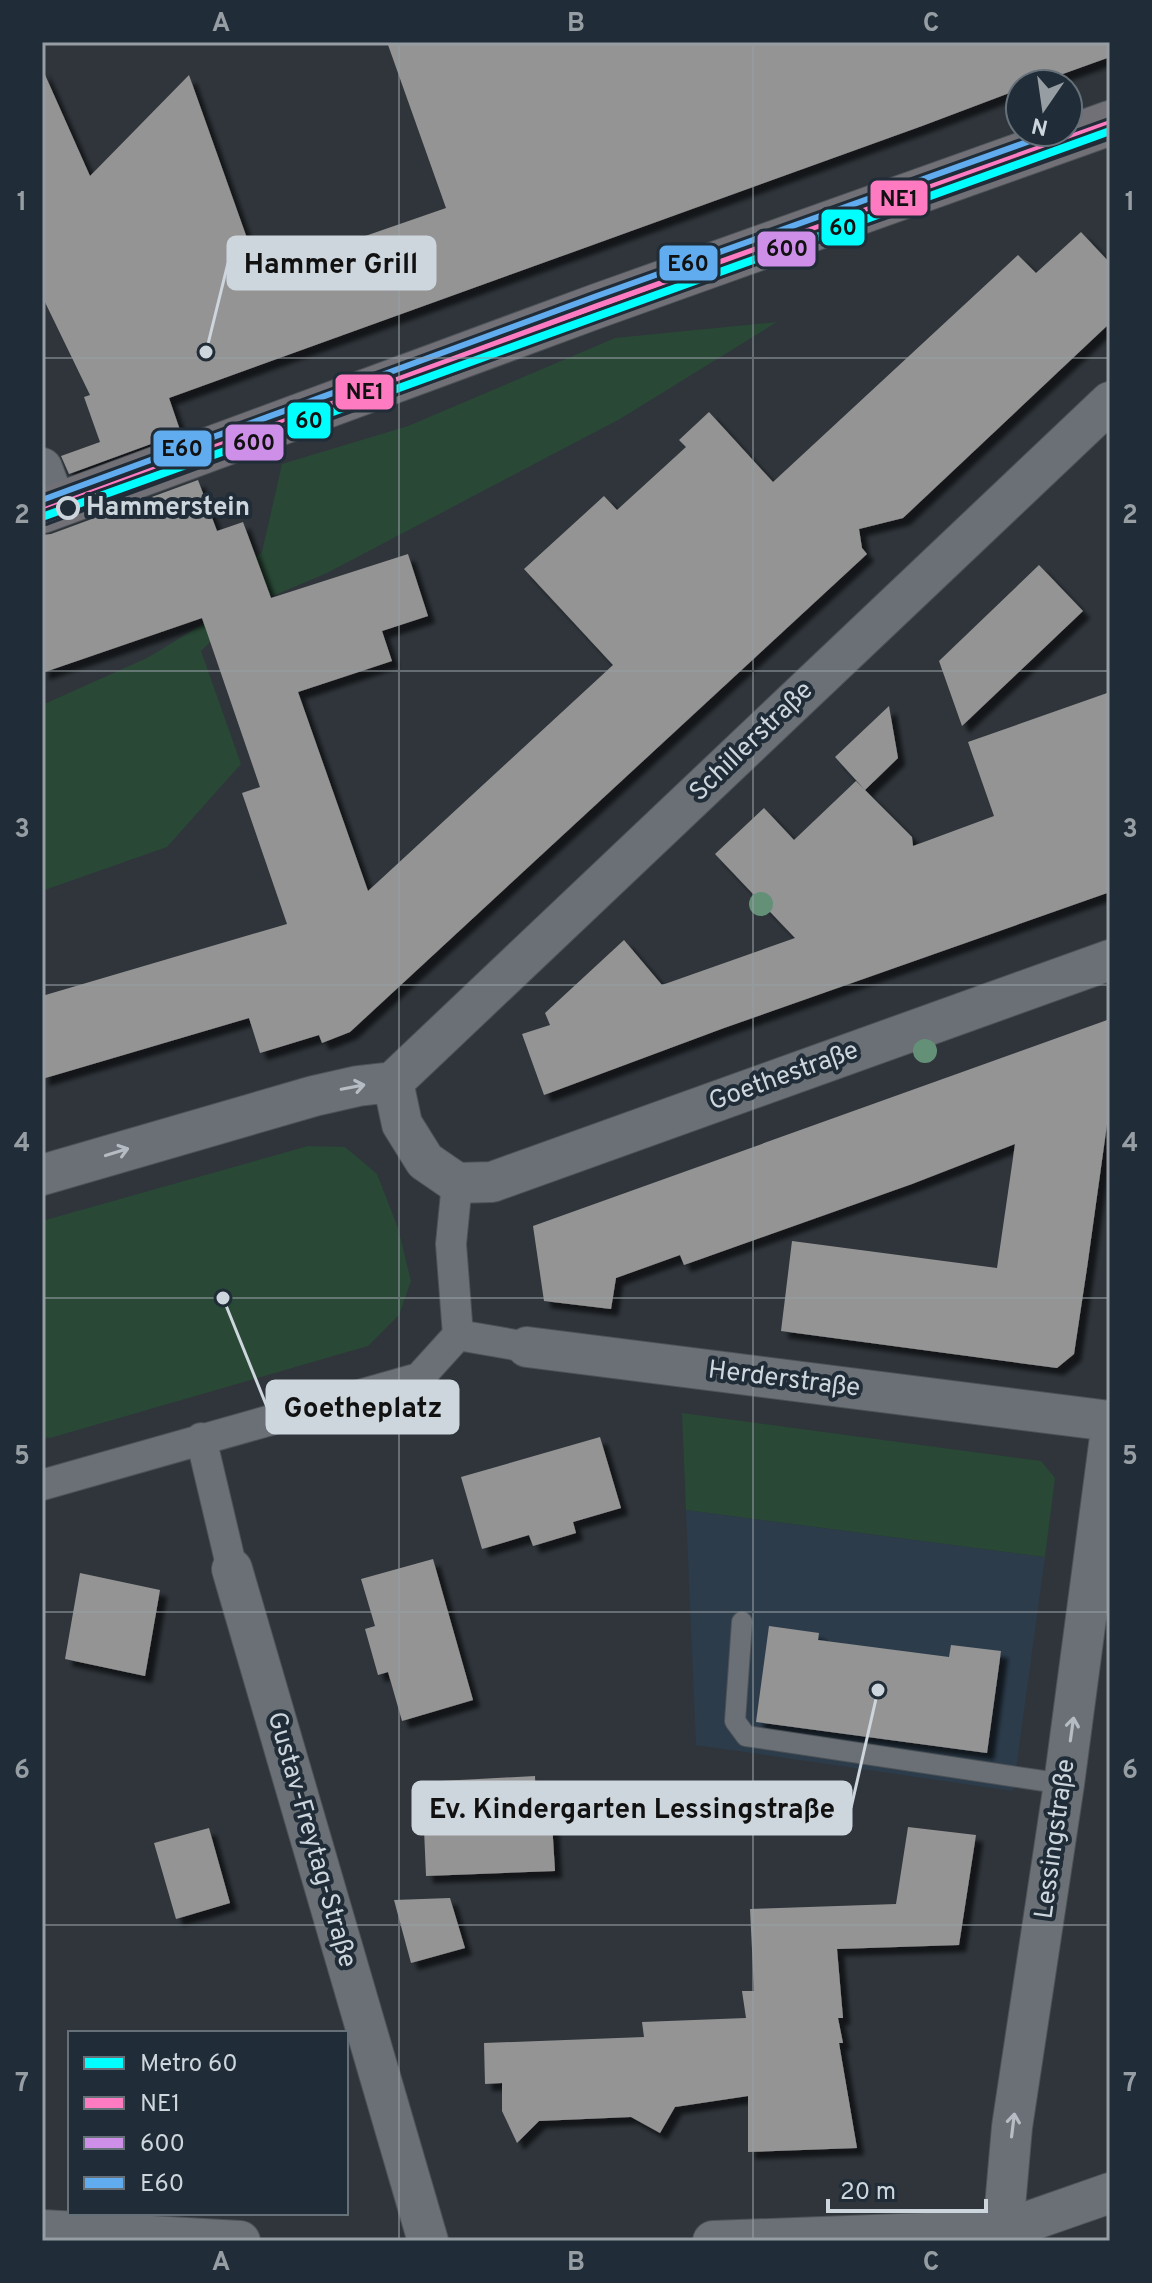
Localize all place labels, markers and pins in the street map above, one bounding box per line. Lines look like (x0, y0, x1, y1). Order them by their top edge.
callout: Hammer Grill (228, 237, 435, 289)
place label: Hammerstein (86, 492, 250, 525)
marker: Hammerstein (57, 497, 79, 519)
callout: Goetheplatz (267, 1381, 458, 1433)
callout: Ev. Kindergarten Lessingstraße (413, 1782, 851, 1834)

